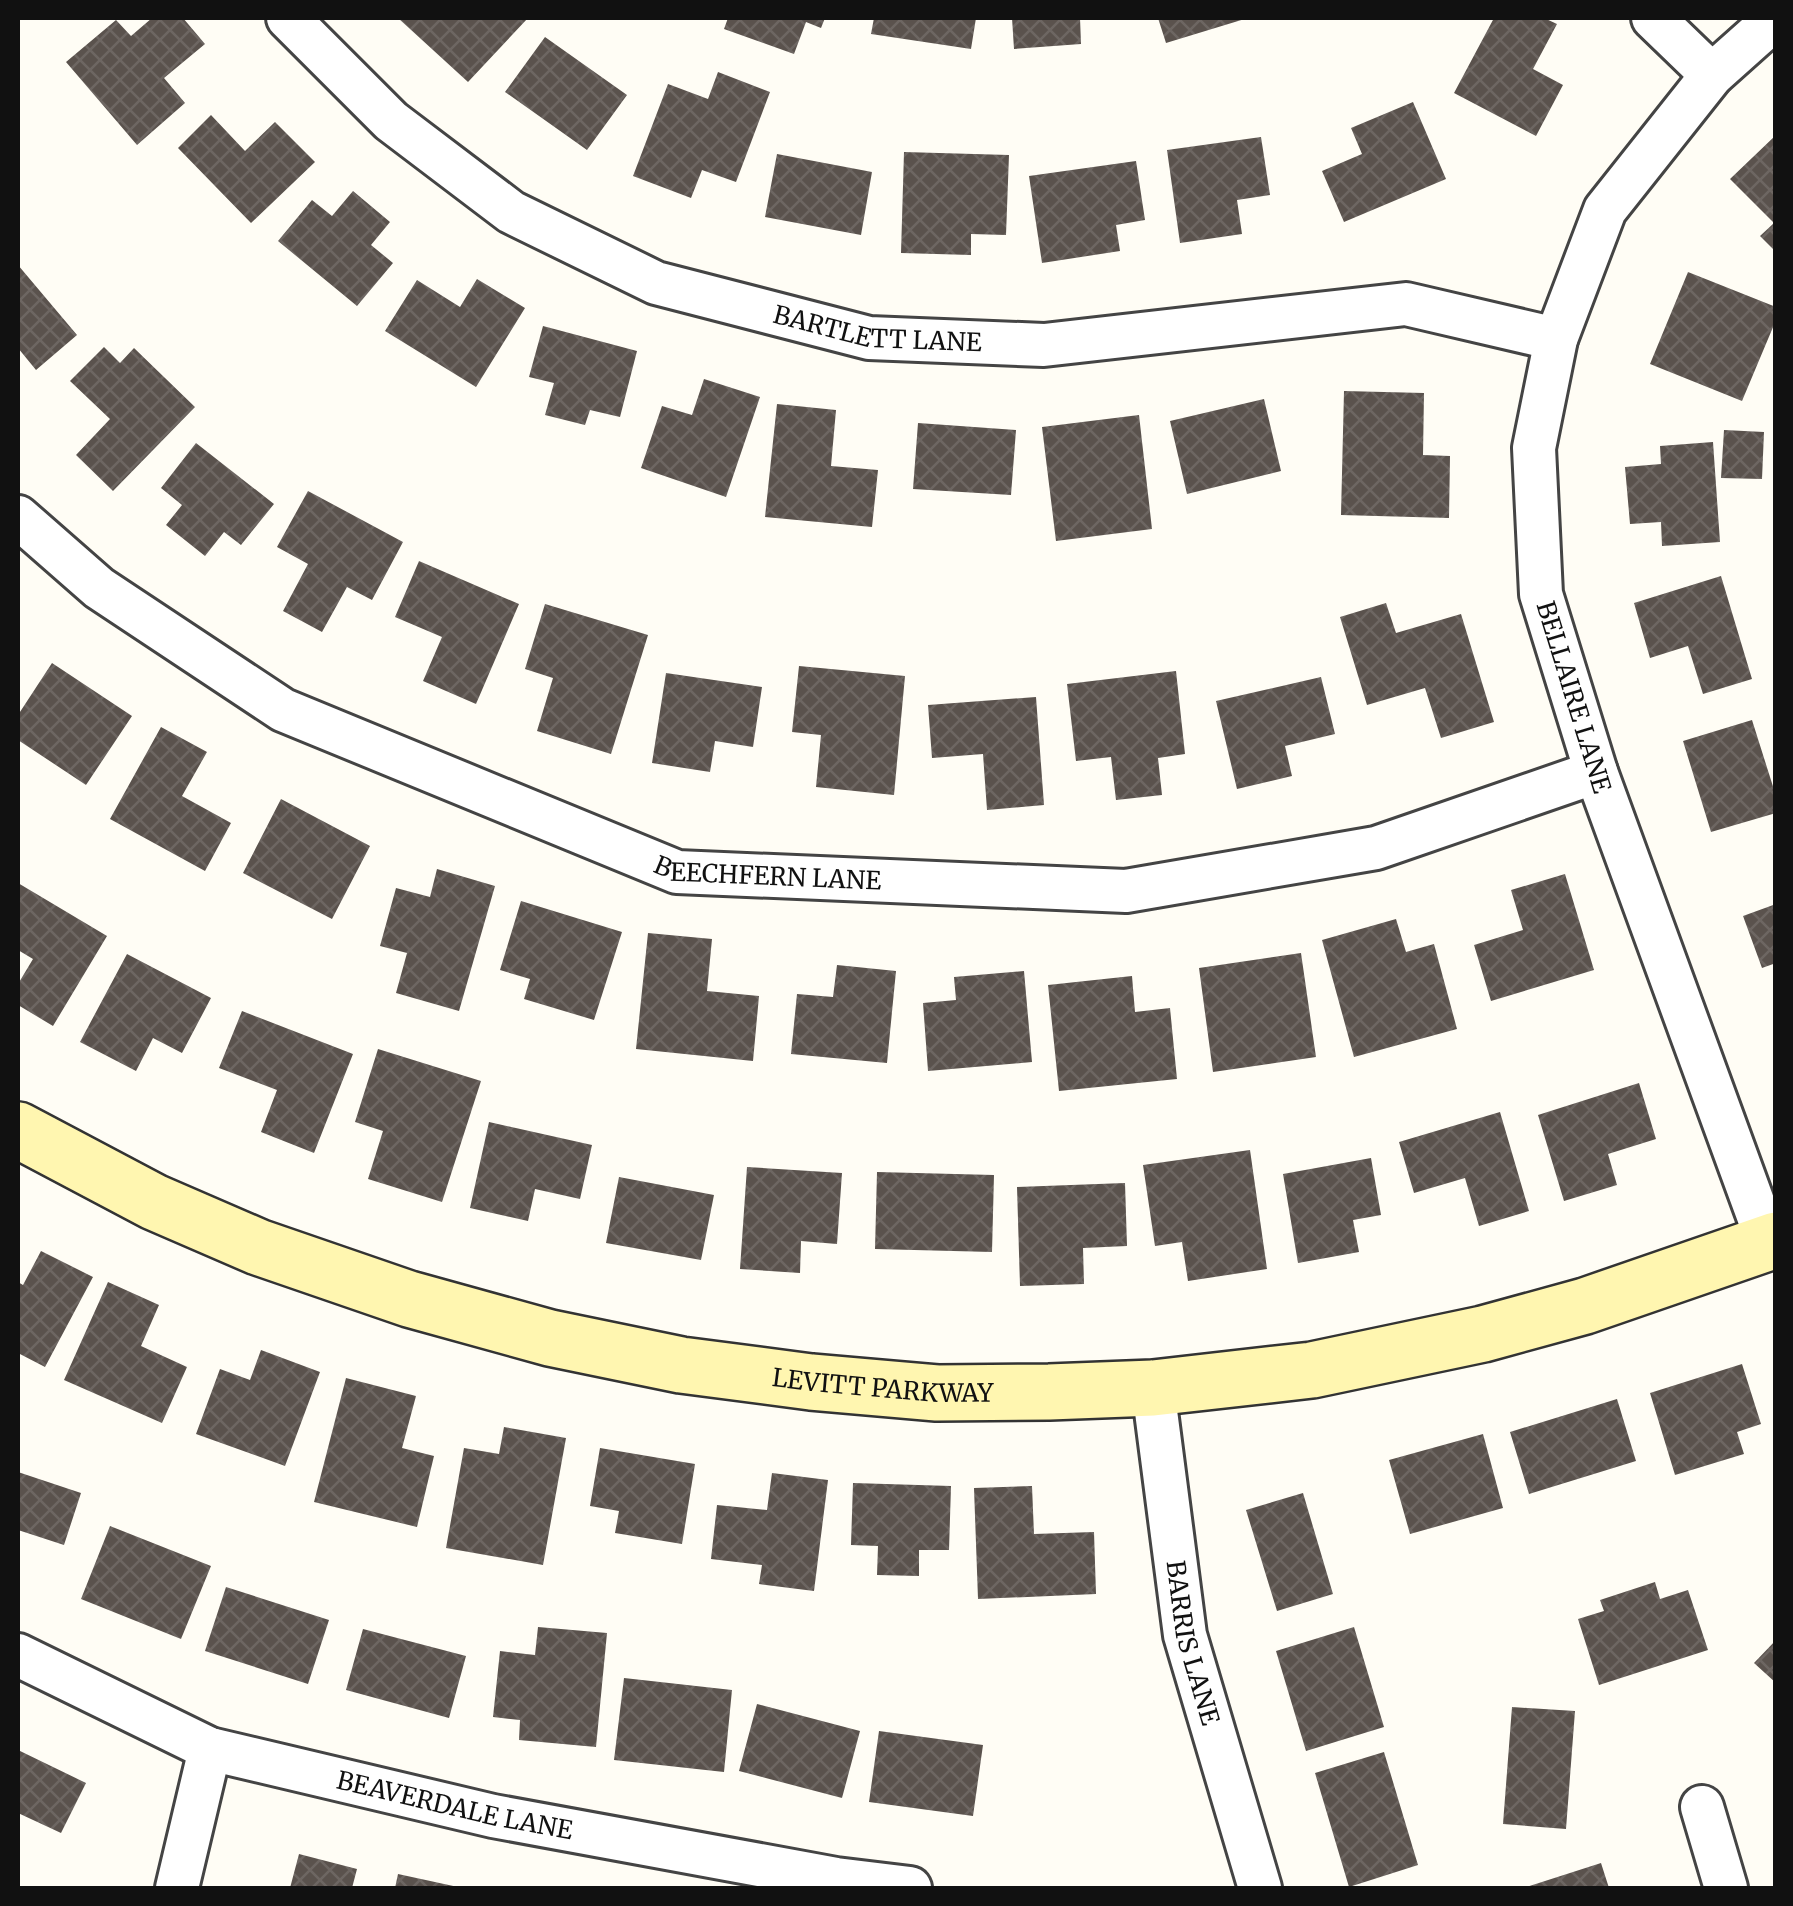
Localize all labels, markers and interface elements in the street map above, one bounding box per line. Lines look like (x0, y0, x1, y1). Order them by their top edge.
street label: BARTLETT LANE (770, 298, 982, 358)
street label: BELLAIRE LANE (1530, 597, 1618, 797)
street label: BEECHFERN LANE (649, 848, 882, 897)
street label: LEVITT PARKWAY (770, 1361, 994, 1409)
street label: BARRIS LANE (1159, 1559, 1227, 1729)
street label: BEAVERDALE LANE (334, 1764, 575, 1846)

